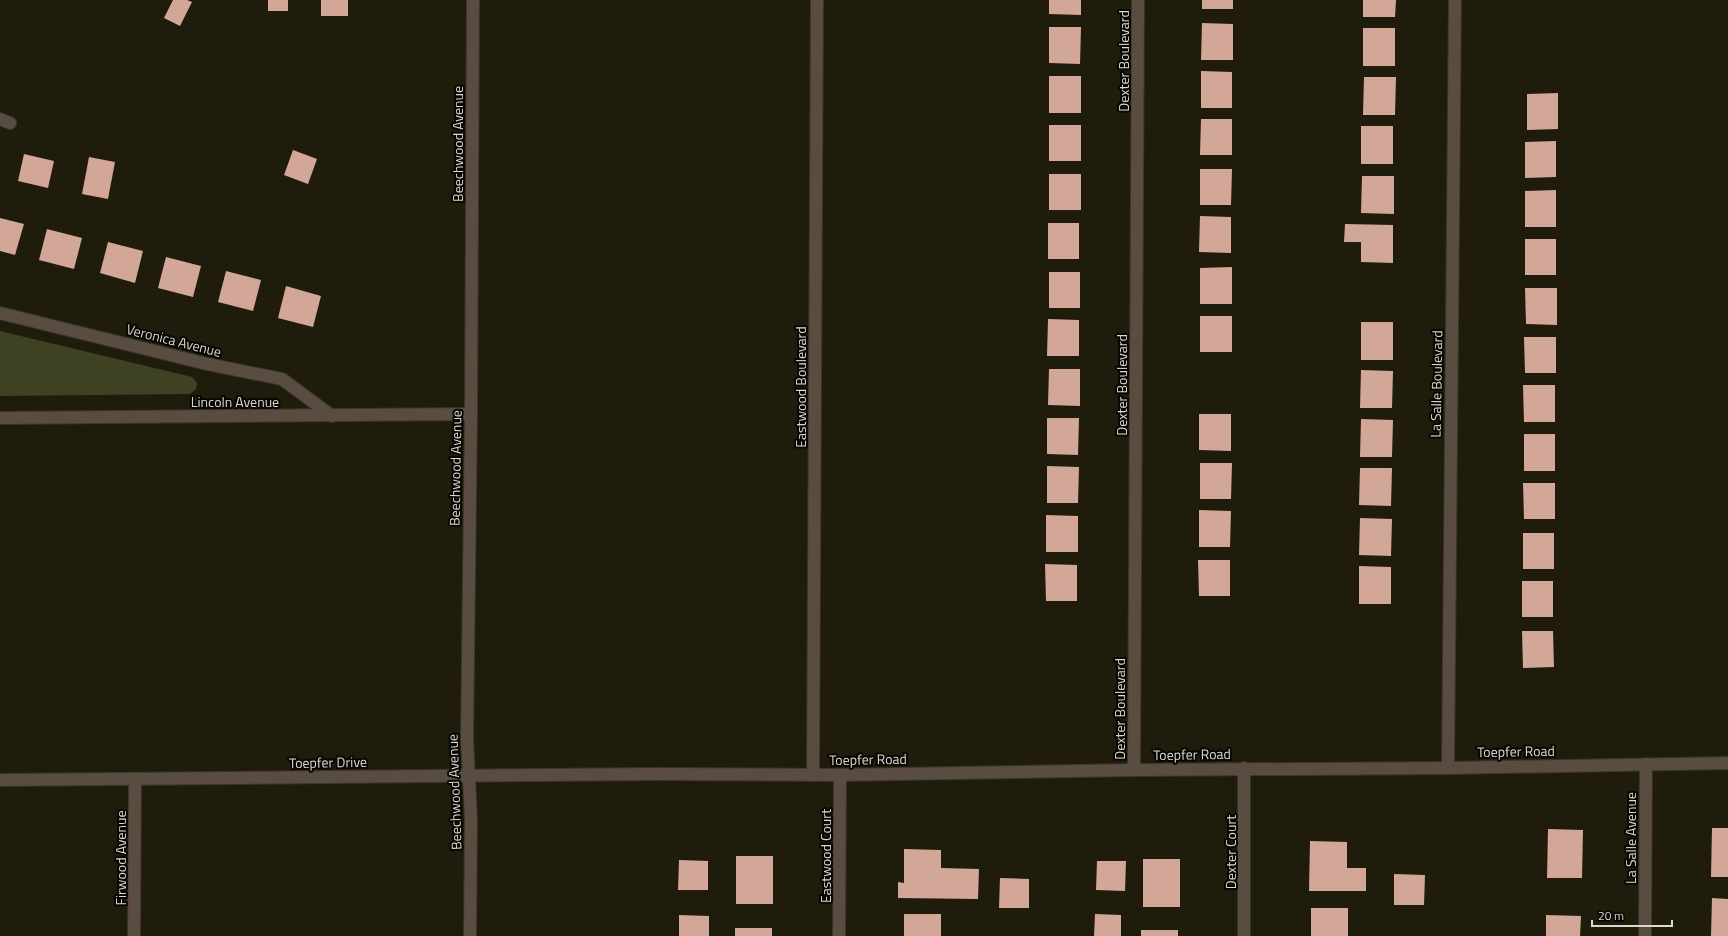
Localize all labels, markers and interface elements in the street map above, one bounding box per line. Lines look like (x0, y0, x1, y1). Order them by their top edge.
street label: Dexter Boulevard (1113, 10, 1134, 112)
street label: Beechwood Avenue (447, 86, 468, 202)
street label: Veronica Avenue (124, 318, 224, 362)
street label: Eastwood Boulevard (790, 326, 811, 448)
street label: La Salle Boulevard (1425, 330, 1447, 438)
street label: Dexter Boulevard (1111, 334, 1132, 436)
street label: Lincoln Avenue (191, 391, 279, 412)
street label: Beechwood Avenue (443, 410, 467, 526)
street label: Dexter Boulevard (1109, 658, 1130, 760)
street label: Beechwood Avenue (441, 734, 467, 850)
street label: Toepfer Road (1477, 740, 1555, 762)
street label: Toepfer Road (1153, 743, 1231, 765)
street label: Toepfer Road (829, 748, 907, 770)
street label: Toepfer Drive (289, 751, 367, 773)
street label: La Salle Avenue (1620, 792, 1641, 884)
street label: Eastwood Court (815, 809, 836, 903)
street label: Firwood Avenue (110, 811, 131, 905)
street label: Dexter Court (1220, 815, 1241, 889)
scale bar (1592, 902, 1672, 928)
text: 20 m (1598, 906, 1624, 925)

